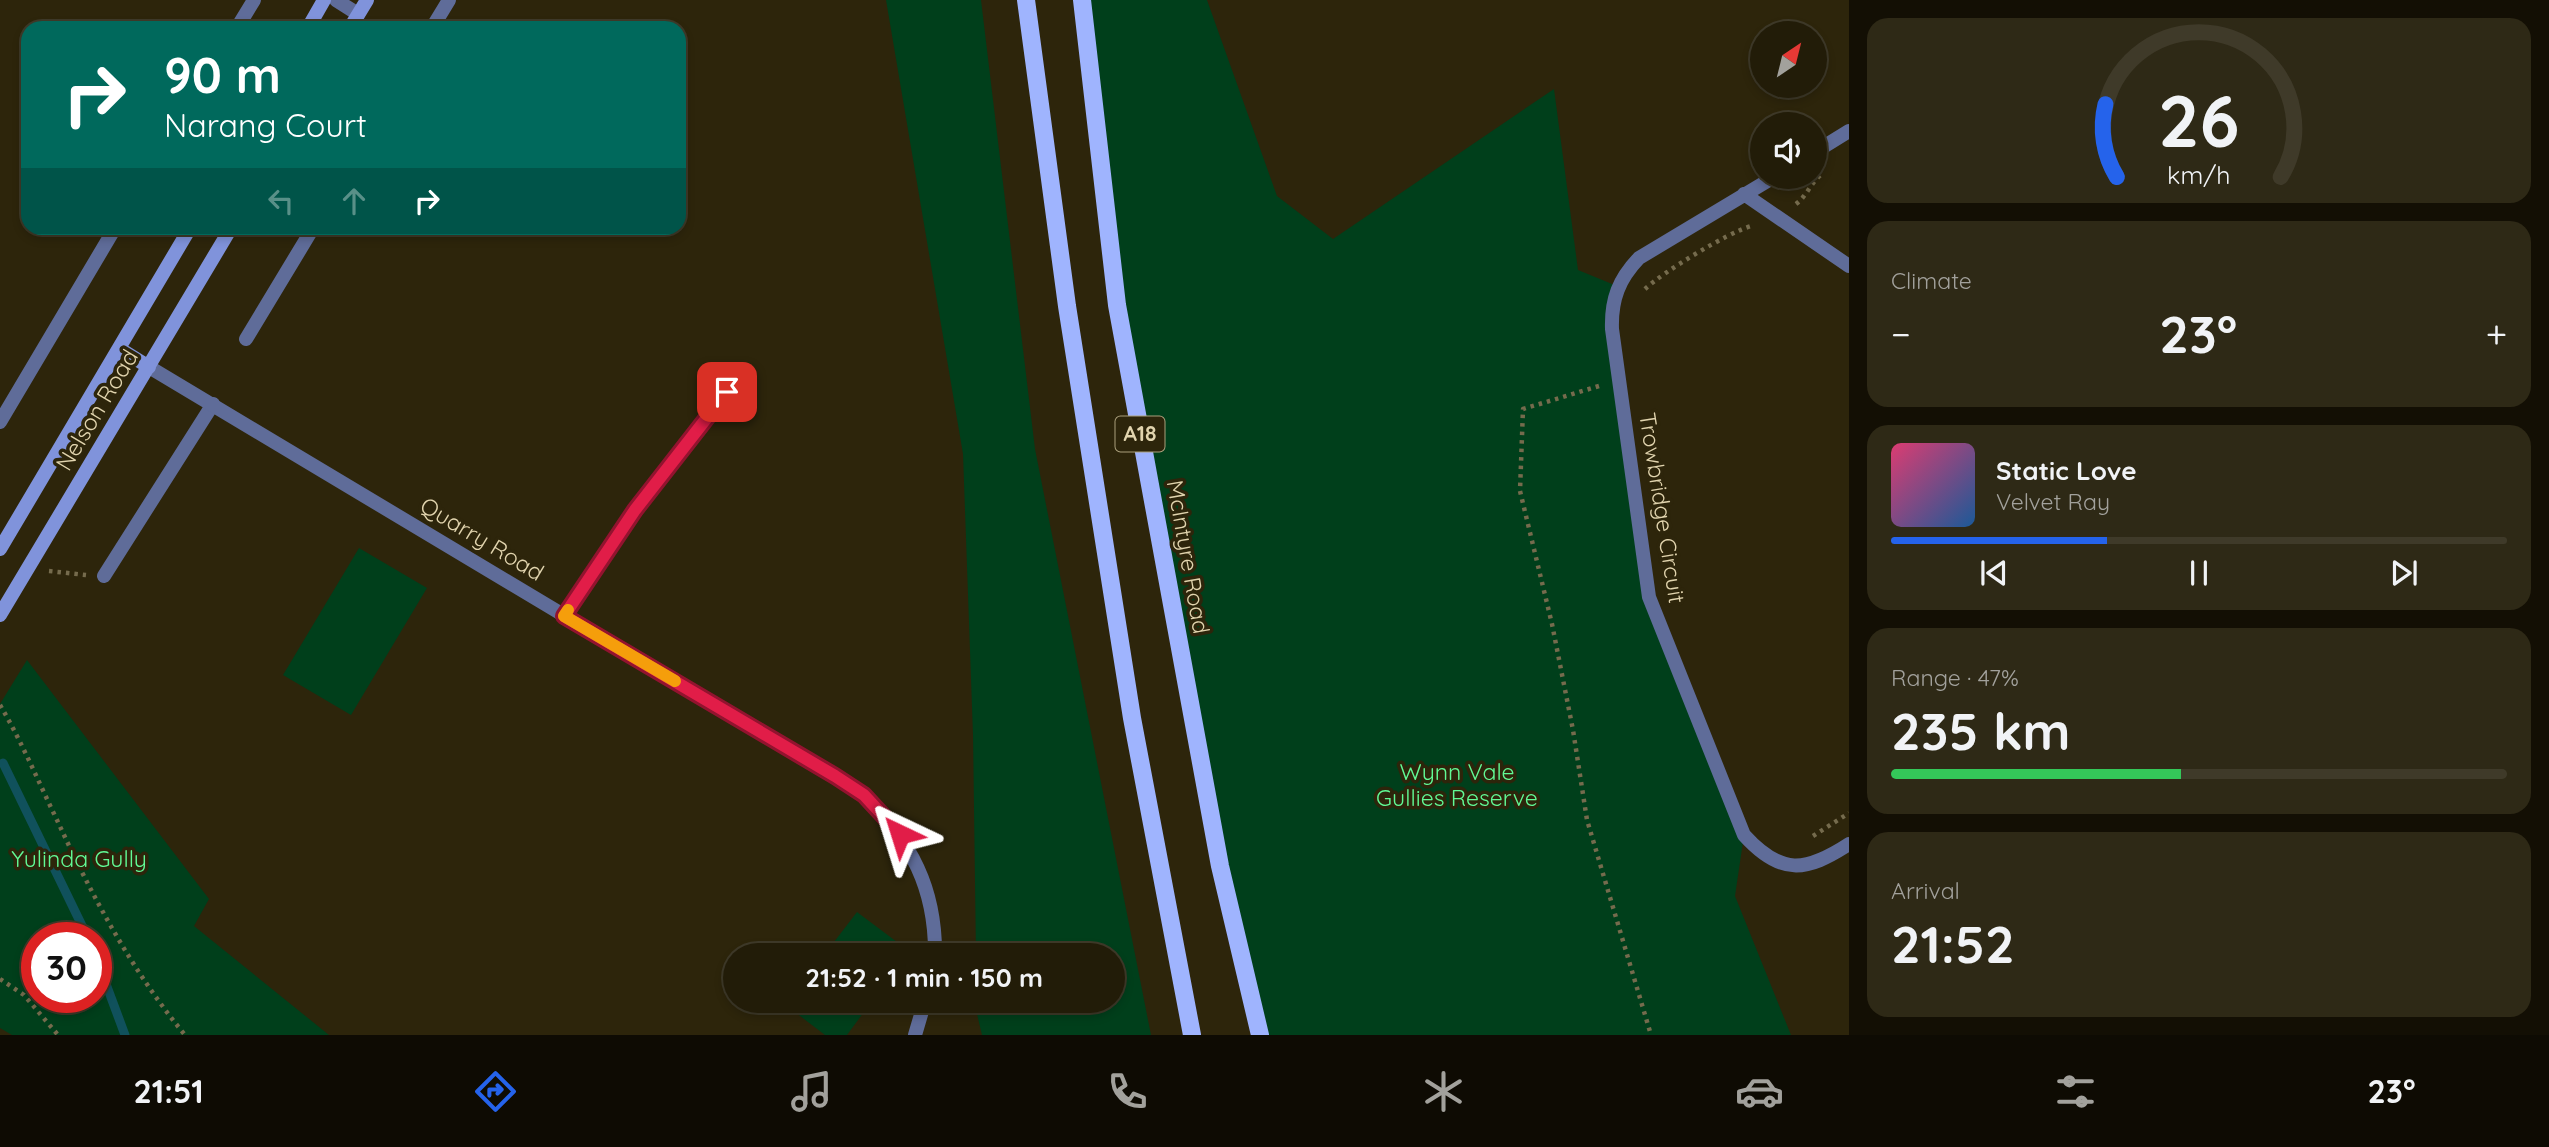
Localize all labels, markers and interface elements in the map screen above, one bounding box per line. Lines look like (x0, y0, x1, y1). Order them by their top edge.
north arrow (1750, 21, 1827, 98)
map controls (1750, 21, 1827, 189)
text: 90 m (164, 44, 281, 105)
icon: right (49, 49, 140, 140)
text: 26 (2158, 74, 2240, 165)
text: Narang Court (164, 105, 367, 145)
button: sound (1750, 112, 1827, 189)
text: km/h (2167, 159, 2231, 190)
icon: left (262, 182, 300, 220)
icon: ahead (335, 182, 373, 220)
icon: right (408, 182, 446, 220)
text: Climate (1891, 266, 1972, 295)
text: 23° (2159, 301, 2237, 366)
text: − (1891, 310, 1911, 358)
text: + (2486, 310, 2507, 358)
street label: Nelson Road (49, 344, 144, 476)
pin (697, 362, 757, 422)
icon: arrive (708, 373, 746, 411)
street label: Trowbridge Circuit (1633, 410, 1692, 606)
road number: A18 (1116, 416, 1164, 452)
text: Static Love (1996, 454, 2137, 487)
street label: McIntyre Road (1161, 478, 1216, 636)
text: Velvet Ray (1996, 487, 2110, 516)
street label: Quarry Road (415, 490, 549, 587)
icon: previous (1975, 554, 2013, 592)
icon: pause (2180, 554, 2218, 592)
icon: next (2385, 554, 2423, 592)
text: Range · 47% (1891, 663, 2019, 692)
text: 235 km (1891, 698, 2071, 763)
park label: Wynn Vale Gullies Reserve (1376, 757, 1538, 812)
position arrow (863, 797, 937, 871)
park label: Yulinda Gully (11, 844, 147, 873)
text: Arrival (1891, 876, 1960, 905)
text: 21:52 (1891, 911, 2015, 976)
speed limit sign: 30 (21, 922, 112, 1013)
text: 21:52 · 1 min · 150 m (805, 961, 1043, 994)
icon: directions (471, 1067, 520, 1116)
icon: music (787, 1067, 836, 1116)
icon: phone (1103, 1067, 1152, 1116)
icon: climate (1419, 1067, 1468, 1116)
icon: car (1735, 1067, 1784, 1116)
icon: filters (2051, 1067, 2100, 1116)
text: 21:51 (134, 1071, 204, 1111)
text: 23° (2367, 1071, 2415, 1111)

